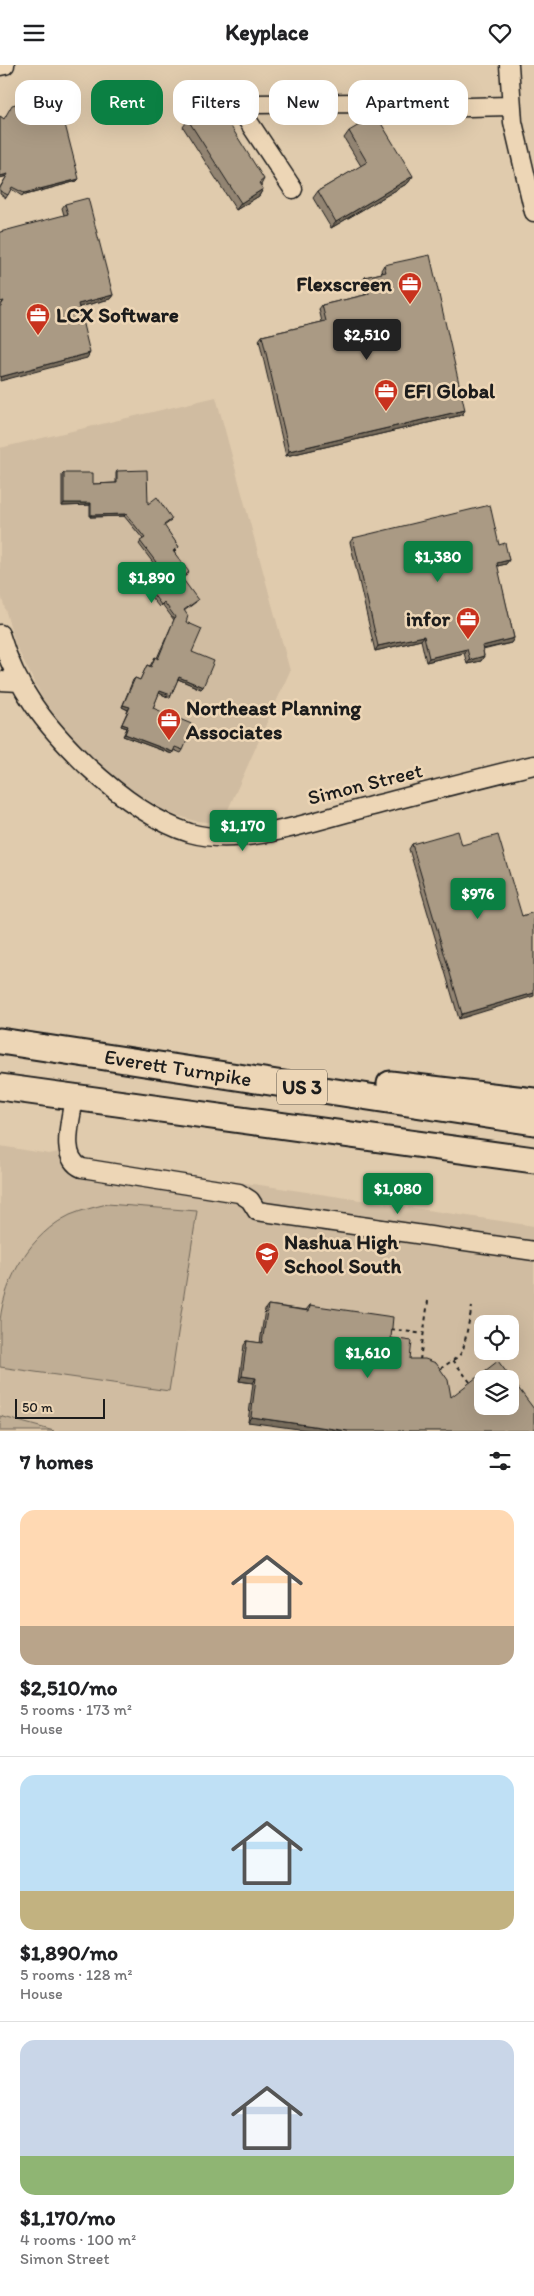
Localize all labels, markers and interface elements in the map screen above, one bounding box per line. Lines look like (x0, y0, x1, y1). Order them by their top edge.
icon: menu (20, 19, 48, 47)
text: Keyplace (225, 19, 309, 46)
icon: heart (486, 19, 514, 47)
chip: Buy (15, 80, 81, 125)
chip: Rent (91, 80, 163, 125)
chip: Filters (173, 80, 259, 125)
chip: New (269, 80, 338, 125)
chip: Apartment (348, 80, 468, 125)
place label: Flexscreen (296, 271, 392, 296)
office icon: Flexscreen (397, 271, 423, 305)
office icon: LCX Software (25, 302, 51, 336)
place label: LCX Software (56, 302, 179, 327)
pin: $2,510 (326, 319, 408, 361)
text: $2,510 (344, 325, 390, 344)
office icon: EFI Global (373, 378, 399, 412)
place label: EFI Global (404, 378, 496, 403)
pin: $1,380 (397, 541, 479, 583)
text: $1,380 (415, 547, 461, 566)
pin: $1,890 (111, 561, 193, 604)
text: $1,890 (129, 568, 175, 587)
place label: infor (406, 606, 451, 631)
office icon: infor (455, 606, 481, 640)
place label: Northeast Planning Associates (185, 695, 362, 744)
office icon: Northeast Planning Associates (156, 707, 182, 741)
street label: Simon Street (305, 757, 425, 810)
pin: $1,170 (202, 809, 284, 852)
text: $1,170 (221, 816, 265, 835)
pin: $976 (448, 877, 508, 920)
text: $976 (462, 884, 494, 903)
street label: Everett Turnpike (103, 1044, 254, 1092)
road number: US 3 (277, 1069, 327, 1105)
pin: $1,080 (357, 1173, 439, 1215)
text: $1,080 (374, 1179, 422, 1198)
place label: Nashua High School South (284, 1229, 401, 1278)
school or university icon: Nashua High School South (254, 1241, 280, 1275)
map controls (474, 1315, 519, 1415)
button: locate (474, 1315, 519, 1360)
pin: $1,610 (327, 1337, 409, 1379)
text: $1,610 (345, 1343, 391, 1362)
button: layers (474, 1370, 519, 1415)
scale bar (15, 1396, 105, 1419)
text: 50 m (22, 1399, 53, 1416)
icon: filters (486, 1447, 514, 1475)
text: 7 homes (20, 1449, 94, 1474)
icon: home (222, 1542, 312, 1632)
text: $2,510/mo (20, 1675, 118, 1700)
text: 5 rooms · 173 m² (20, 1700, 132, 1719)
text: House (20, 1719, 63, 1738)
icon: home (222, 1808, 312, 1898)
text: $1,890/mo (20, 1940, 118, 1965)
text: 5 rooms · 128 m² (20, 1965, 132, 1984)
text: House (20, 1984, 63, 2003)
icon: home (222, 2073, 312, 2163)
text: $1,170/mo (20, 2205, 116, 2230)
text: 4 rooms · 100 m² (20, 2230, 136, 2249)
text: Simon Street (20, 2249, 110, 2268)

